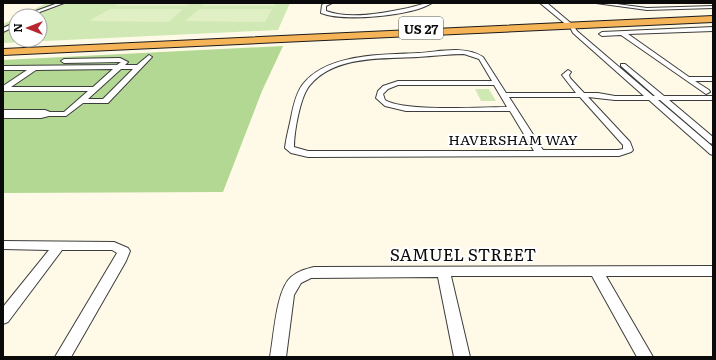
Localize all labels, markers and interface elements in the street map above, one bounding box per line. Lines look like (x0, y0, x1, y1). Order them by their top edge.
north arrow (8, 8, 48, 48)
road number: US 27 (399, 17, 443, 39)
text: N (9, 23, 25, 33)
street label: HAVERSHAM WAY (448, 129, 578, 149)
street label: SAMUEL STREET (390, 241, 536, 266)

